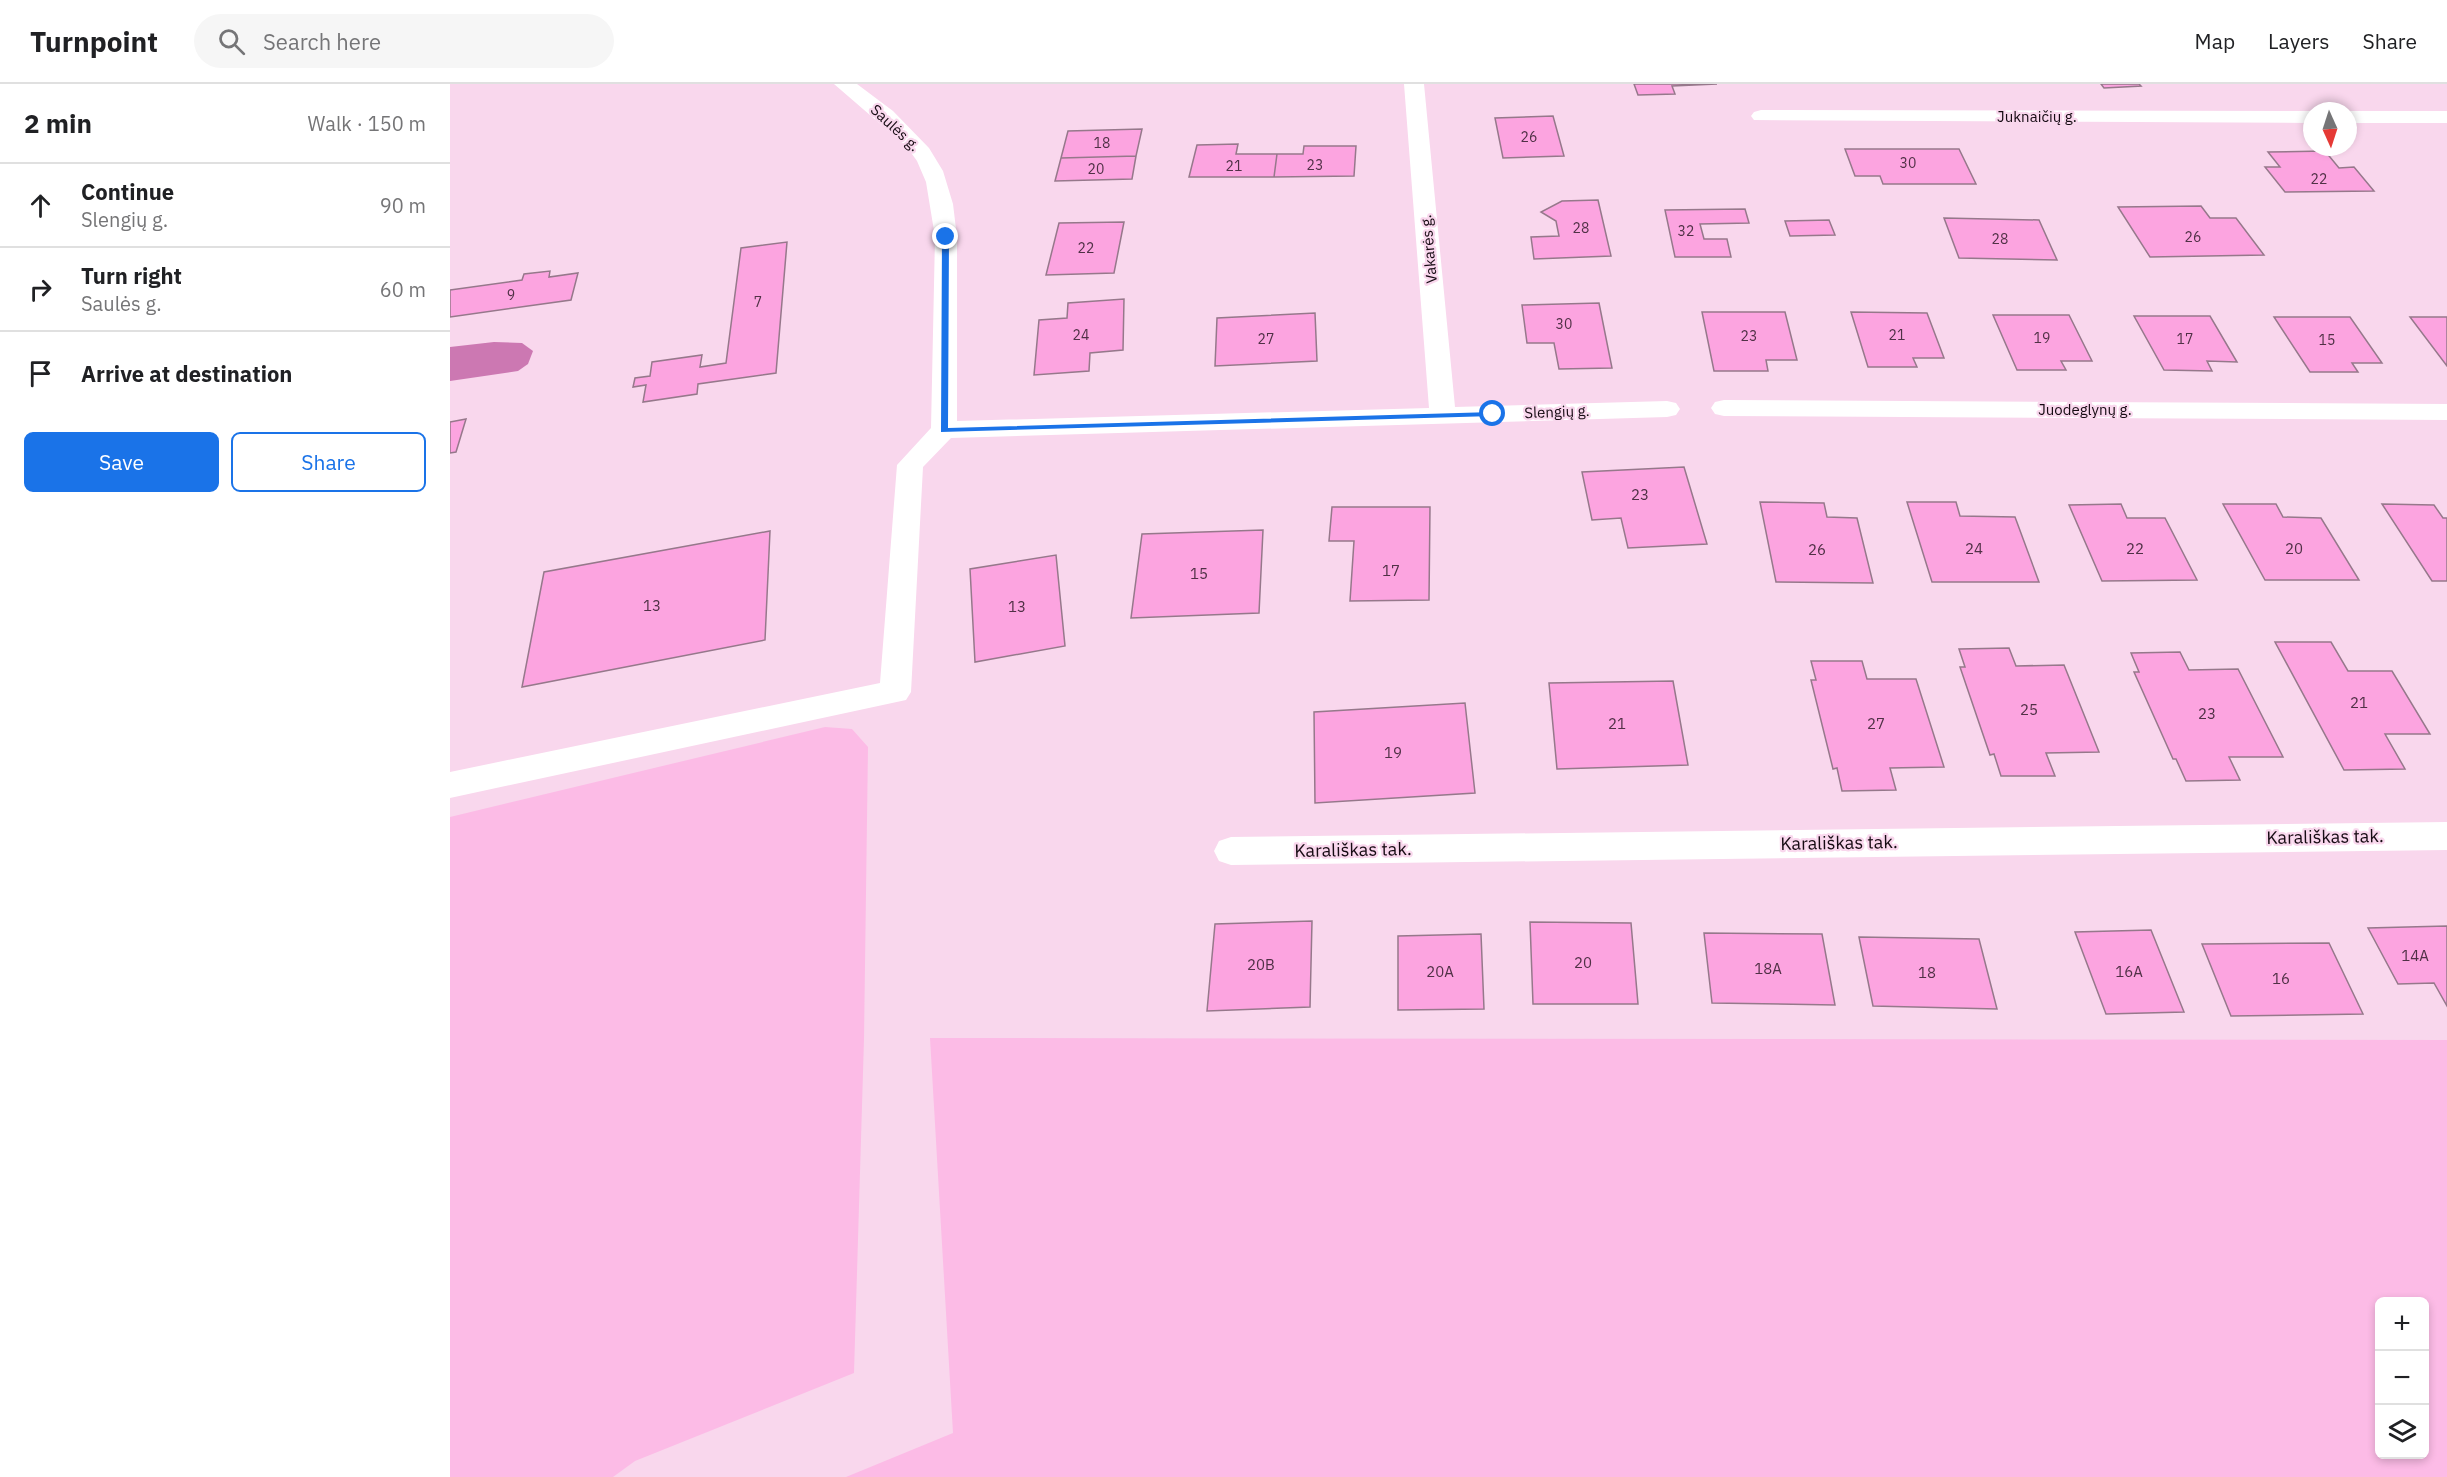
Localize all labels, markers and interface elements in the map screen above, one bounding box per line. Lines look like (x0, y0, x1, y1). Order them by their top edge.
search box (194, 14, 614, 68)
text: Turnpoint (30, 23, 158, 60)
icon: search (215, 25, 248, 58)
text: Search here (263, 27, 381, 56)
text: Map (2195, 27, 2235, 55)
text: Layers (2268, 27, 2330, 55)
text: Share (2363, 27, 2417, 55)
street label: Saulės g. (867, 100, 924, 155)
north arrow (2303, 102, 2357, 156)
text: 2 min (24, 106, 92, 140)
street label: Juknaičių g. (1997, 107, 2077, 126)
text: Walk · 150 m (308, 110, 426, 137)
house number: 26 (1521, 128, 1537, 146)
house number: 18 (1094, 134, 1110, 152)
house number: 30 (1900, 154, 1916, 172)
house number: 23 (1307, 156, 1323, 174)
house number: 21 (1226, 157, 1242, 175)
house number: 20 (1088, 160, 1104, 178)
house number: 22 (2311, 170, 2327, 188)
text: Continue (81, 177, 174, 206)
icon: ahead (24, 189, 57, 222)
text: 90 m (380, 192, 426, 219)
text: Slengių g. (81, 206, 168, 233)
street label: Vakarės g. (1416, 214, 1441, 284)
house number: 28 (1573, 219, 1589, 237)
house number: 32 (1678, 222, 1694, 240)
route end (932, 223, 958, 249)
house number: 26 (2185, 228, 2201, 246)
house number: 28 (1992, 230, 2008, 248)
house number: 22 (1078, 239, 1094, 257)
text: Turn right (81, 261, 182, 290)
icon: right (24, 273, 57, 306)
text: 60 m (380, 276, 426, 303)
house number: 9 (507, 286, 515, 304)
text: Saulės g. (81, 290, 162, 317)
house number: 7 (754, 293, 762, 311)
house number: 30 (1556, 315, 1572, 333)
house number: 24 (1073, 326, 1089, 344)
house number: 21 (1889, 326, 1905, 344)
house number: 23 (1741, 327, 1757, 345)
house number: 19 (2034, 329, 2050, 347)
house number: 27 (1258, 330, 1274, 348)
house number: 17 (2177, 330, 2193, 348)
house number: 15 (2319, 331, 2335, 349)
icon: arrive (24, 357, 57, 390)
text: Arrive at destination (81, 359, 292, 388)
route start (1479, 400, 1505, 426)
street label: Juodeglynų g. (2038, 400, 2132, 419)
street label: Slengių g. (1524, 401, 1590, 422)
button: Save (24, 432, 219, 492)
button: Share (231, 432, 426, 492)
house number: 23 (1631, 485, 1649, 504)
house number: 24 (1965, 539, 1983, 558)
house number: 22 (2126, 539, 2144, 558)
house number: 20 (2285, 539, 2303, 558)
house number: 26 (1808, 540, 1826, 559)
house number: 17 (1382, 561, 1400, 580)
house number: 15 (1190, 564, 1208, 583)
house number: 13 (643, 596, 661, 615)
house number: 13 (1008, 597, 1026, 616)
house number: 21 (2350, 693, 2368, 712)
house number: 25 (2020, 700, 2038, 719)
house number: 23 (2198, 704, 2216, 723)
house number: 21 (1608, 714, 1626, 733)
house number: 27 (1867, 714, 1885, 733)
house number: 19 (1384, 743, 1402, 762)
street label: Karališkas tak. (2266, 824, 2384, 849)
street label: Karališkas tak. (1780, 830, 1898, 855)
street label: Karališkas tak. (1294, 837, 1412, 862)
house number: 14A (2401, 946, 2429, 965)
house number: 20 (1574, 953, 1592, 972)
house number: 20B (1247, 955, 1275, 974)
house number: 18A (1754, 959, 1782, 978)
house number: 20A (1426, 962, 1454, 981)
house number: 16A (2115, 962, 2143, 981)
house number: 18 (1918, 963, 1936, 982)
house number: 16 (2272, 969, 2290, 988)
map controls (2375, 1297, 2429, 1459)
button: + (2375, 1297, 2429, 1351)
button: − (2375, 1351, 2429, 1405)
button: layers (2375, 1405, 2429, 1459)

